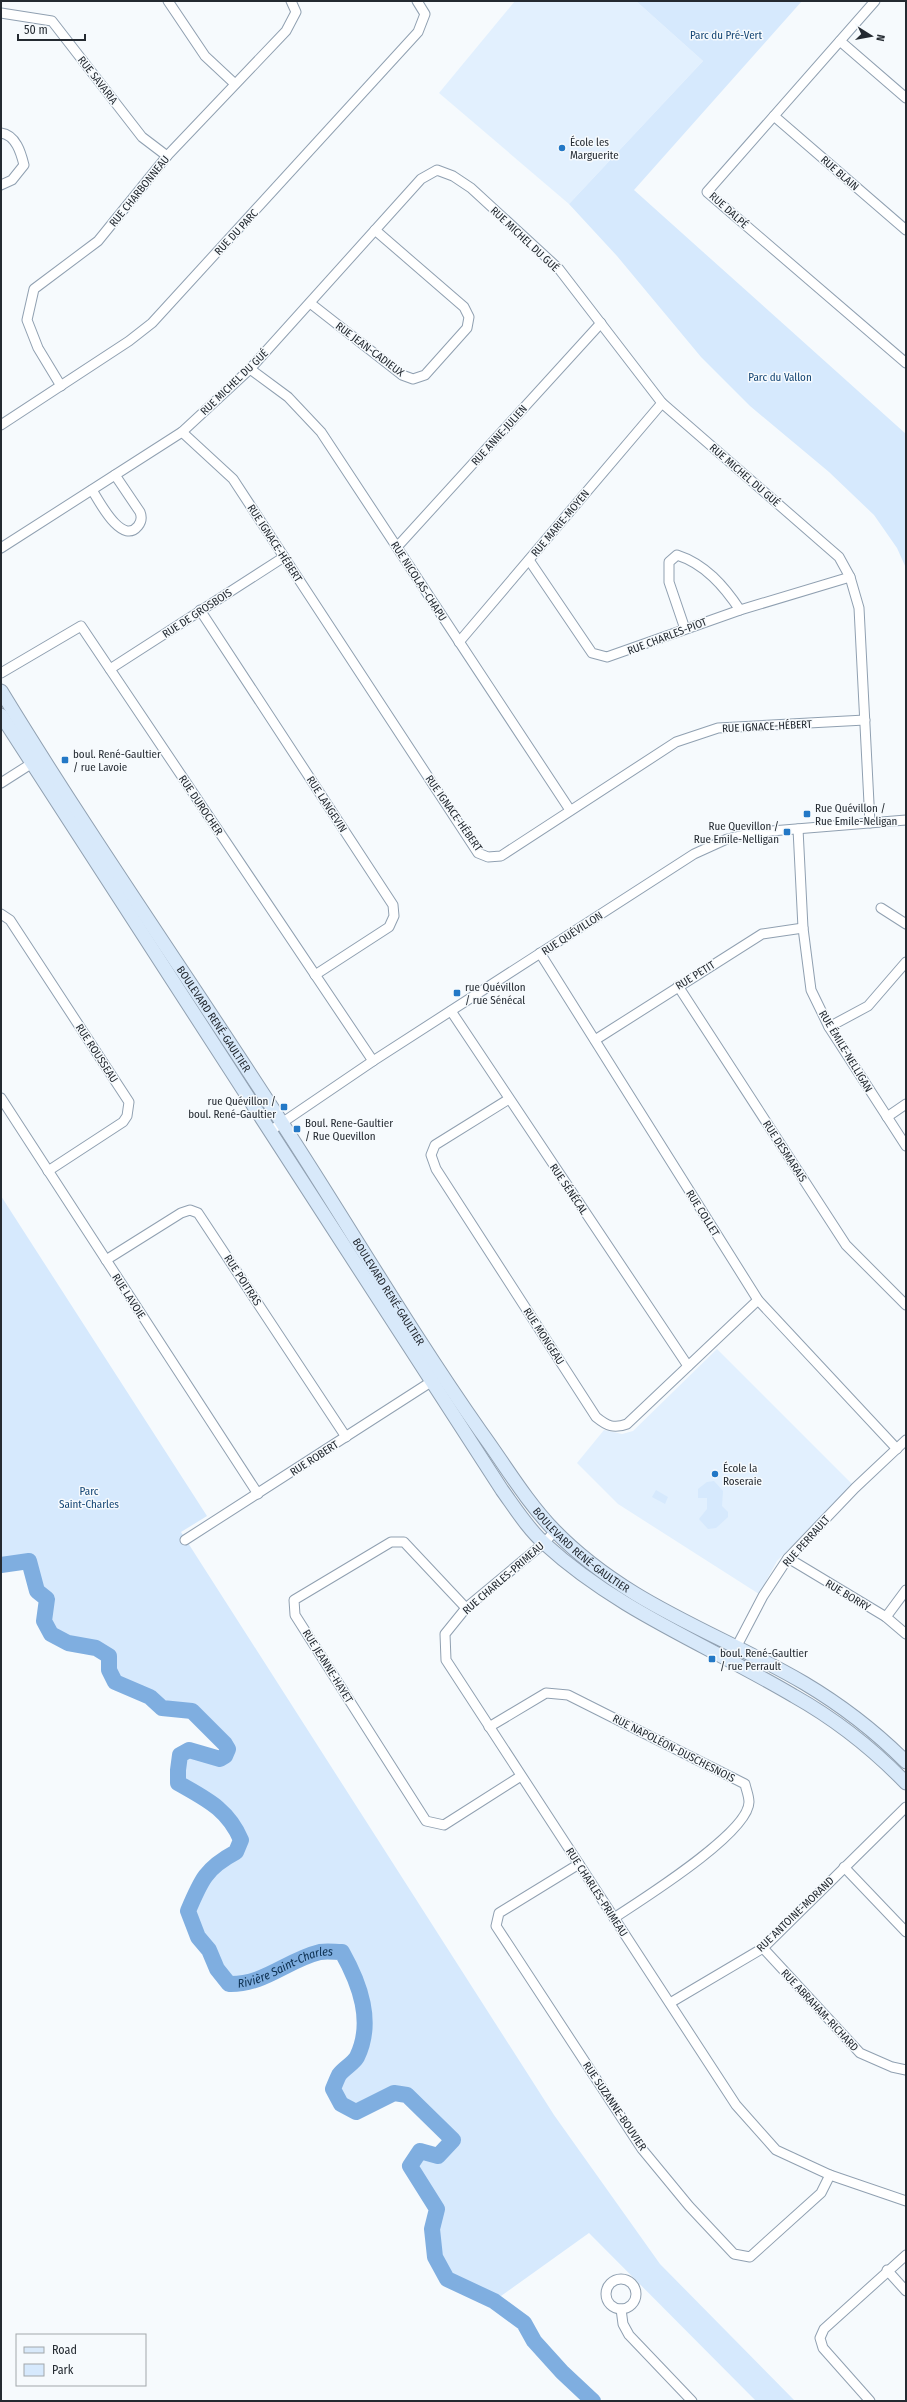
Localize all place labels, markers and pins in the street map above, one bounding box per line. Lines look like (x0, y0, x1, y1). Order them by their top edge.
place label: École les Marguerite (570, 135, 619, 162)
marker: École les Marguerite (557, 143, 567, 153)
place label: boul. René-Gaultier / rue Lavoie (73, 748, 161, 774)
marker: boul. René-Gaultier / rue Lavoie (60, 755, 70, 765)
place label: Rue Quévillon / Rue Emile-Neligan (815, 802, 897, 828)
marker: Rue Quévillon / Rue Emile-Neligan (802, 809, 812, 819)
place label: Rue Quevillon / Rue Emile-Nelligan (694, 820, 779, 846)
marker: Rue Quevillon / Rue Emile-Nelligan (782, 827, 792, 837)
place label: rue Quévillon / rue Sénécal (465, 981, 526, 1007)
marker: rue Quévillon / rue Sénécal (452, 988, 462, 998)
place label: rue Quévillon / boul. René-Gaultier (188, 1095, 276, 1121)
marker: rue Quévillon / boul. René-Gaultier (279, 1102, 289, 1112)
place label: Boul. Rene-Gaultier / Rue Quevillon (305, 1117, 393, 1143)
marker: Boul. Rene-Gaultier / Rue Quevillon (292, 1124, 302, 1134)
place label: École la Roseraie (723, 1461, 762, 1488)
marker: École la Roseraie (710, 1469, 720, 1479)
place label: boul. René-Gaultier / rue Perrault (720, 1647, 808, 1673)
marker: boul. René-Gaultier / rue Perrault (707, 1654, 717, 1664)

